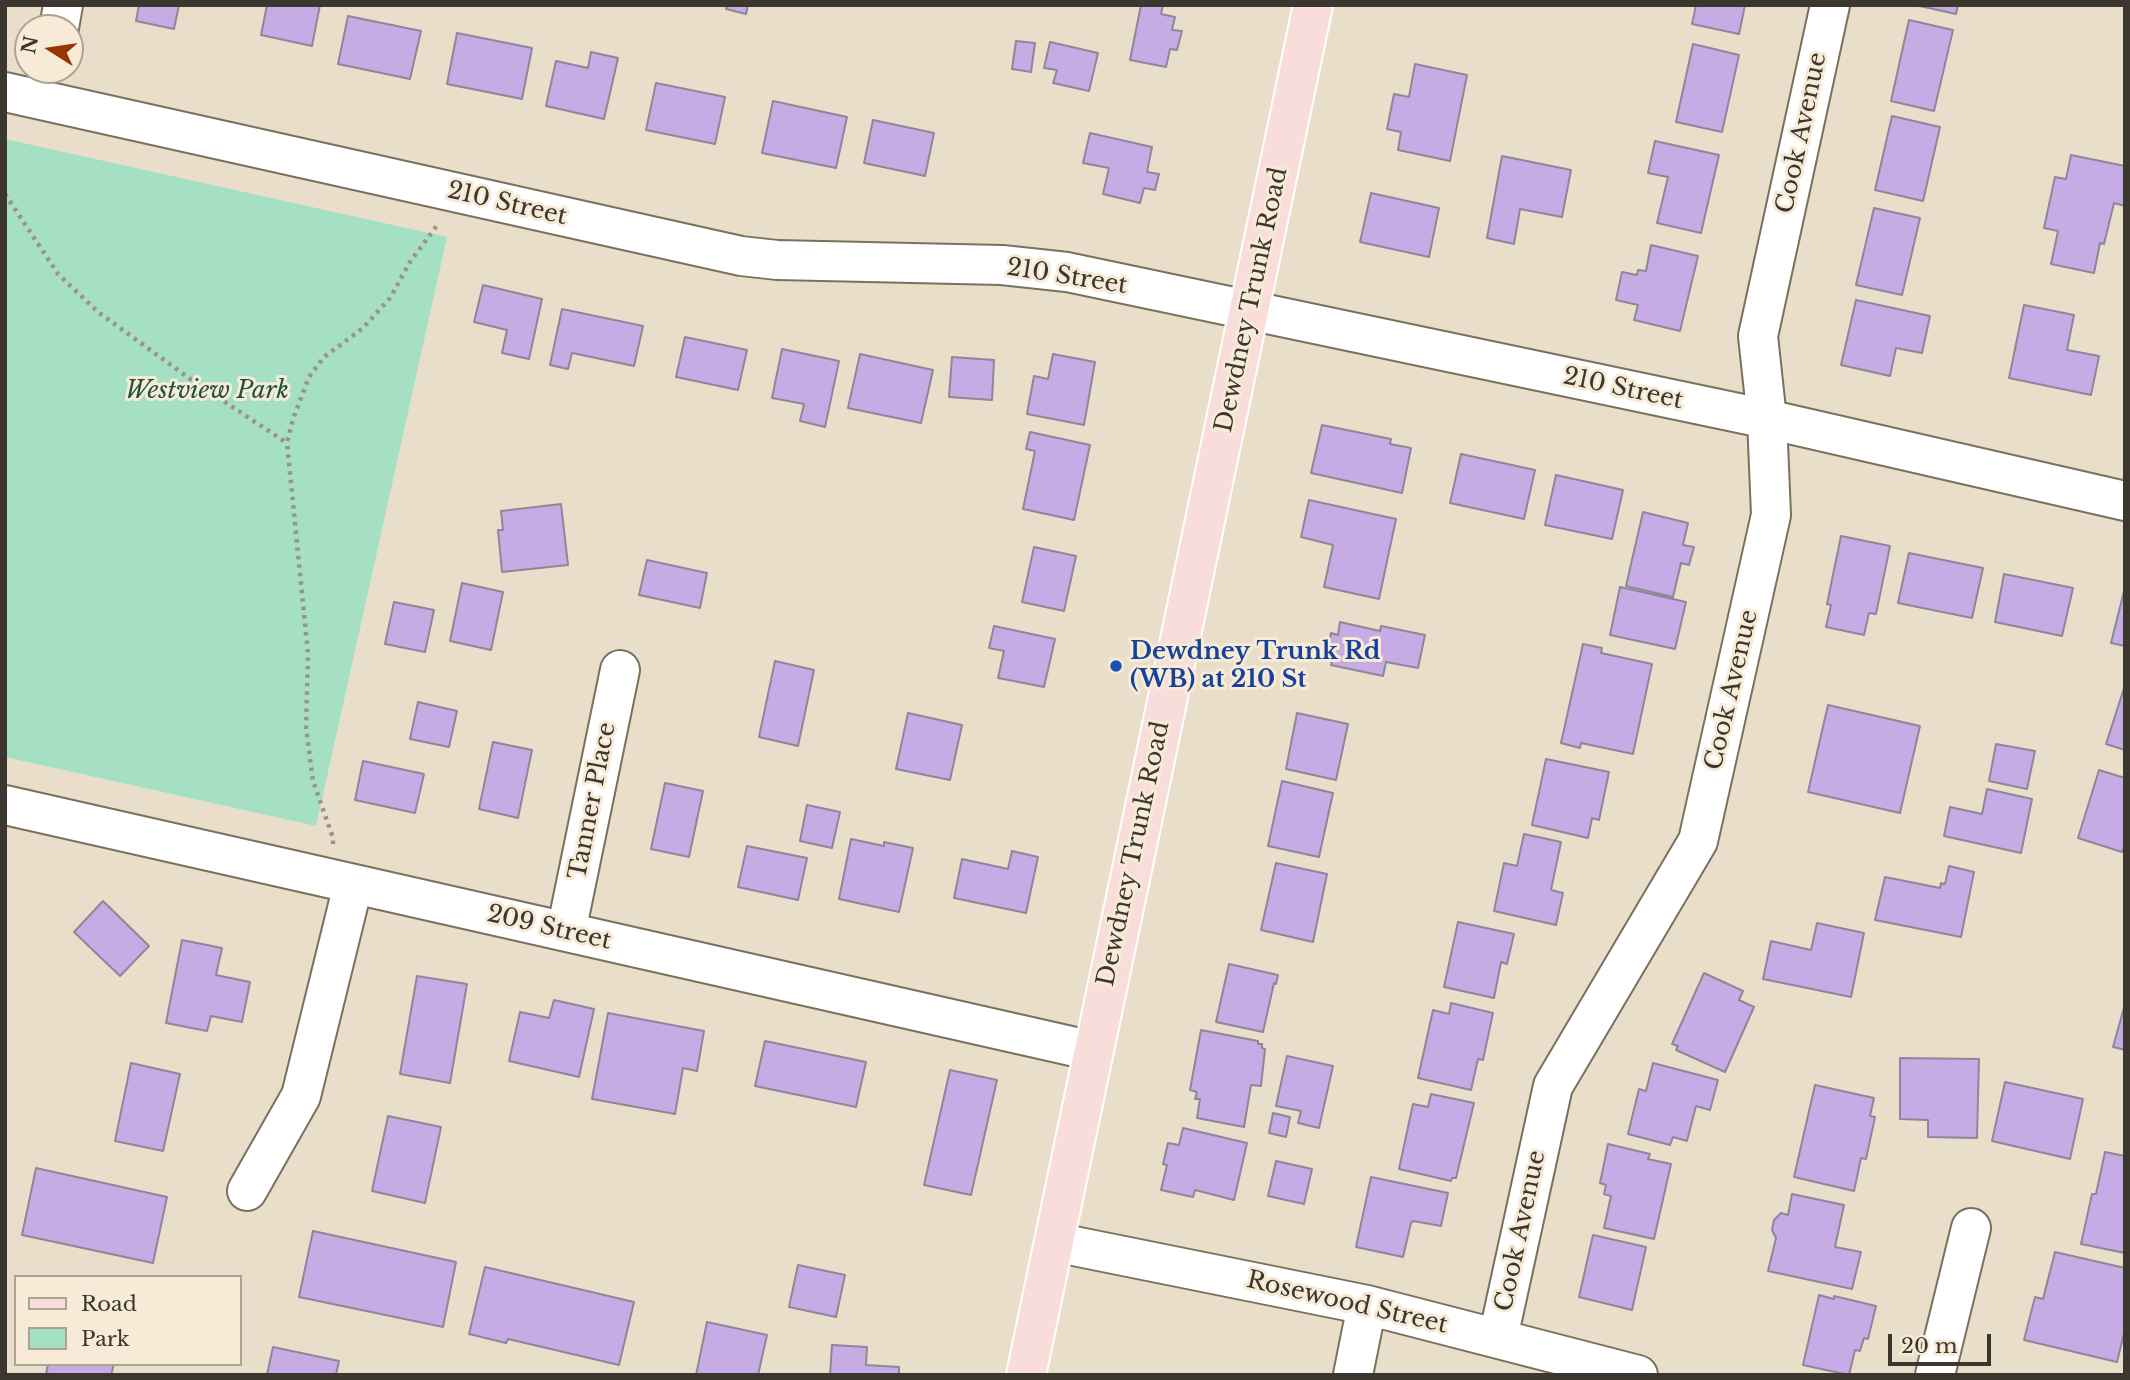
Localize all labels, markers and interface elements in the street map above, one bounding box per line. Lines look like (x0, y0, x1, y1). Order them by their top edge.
north arrow (14, 14, 84, 84)
text: N (17, 34, 43, 56)
street label: Cook Avenue (1771, 50, 1833, 216)
street label: Dewdney Trunk Road (1210, 165, 1294, 435)
street label: 210 Street (444, 176, 570, 232)
street label: 210 Street (1005, 253, 1129, 301)
street label: 210 Street (1560, 362, 1686, 416)
park label: Westview Park (125, 377, 289, 405)
street label: Cook Avenue (1700, 607, 1764, 773)
place label: Dewdney Trunk Rd (WB) at 210 St (1130, 638, 1380, 694)
marker: Dewdney Trunk Rd (WB) at 210 St (1108, 658, 1124, 674)
street label: Dewdney Trunk Road (1092, 719, 1176, 989)
street label: Tanner Place (564, 720, 622, 882)
street label: 209 Street (484, 900, 614, 956)
street label: Cook Avenue (1490, 1148, 1552, 1314)
street label: Rosewood Street (1244, 1266, 1450, 1340)
legend (14, 1275, 242, 1366)
text: Road (81, 1291, 137, 1317)
scale bar (1892, 1320, 1995, 1364)
text: Park (81, 1326, 130, 1352)
text: 20 m (1901, 1333, 1958, 1359)

